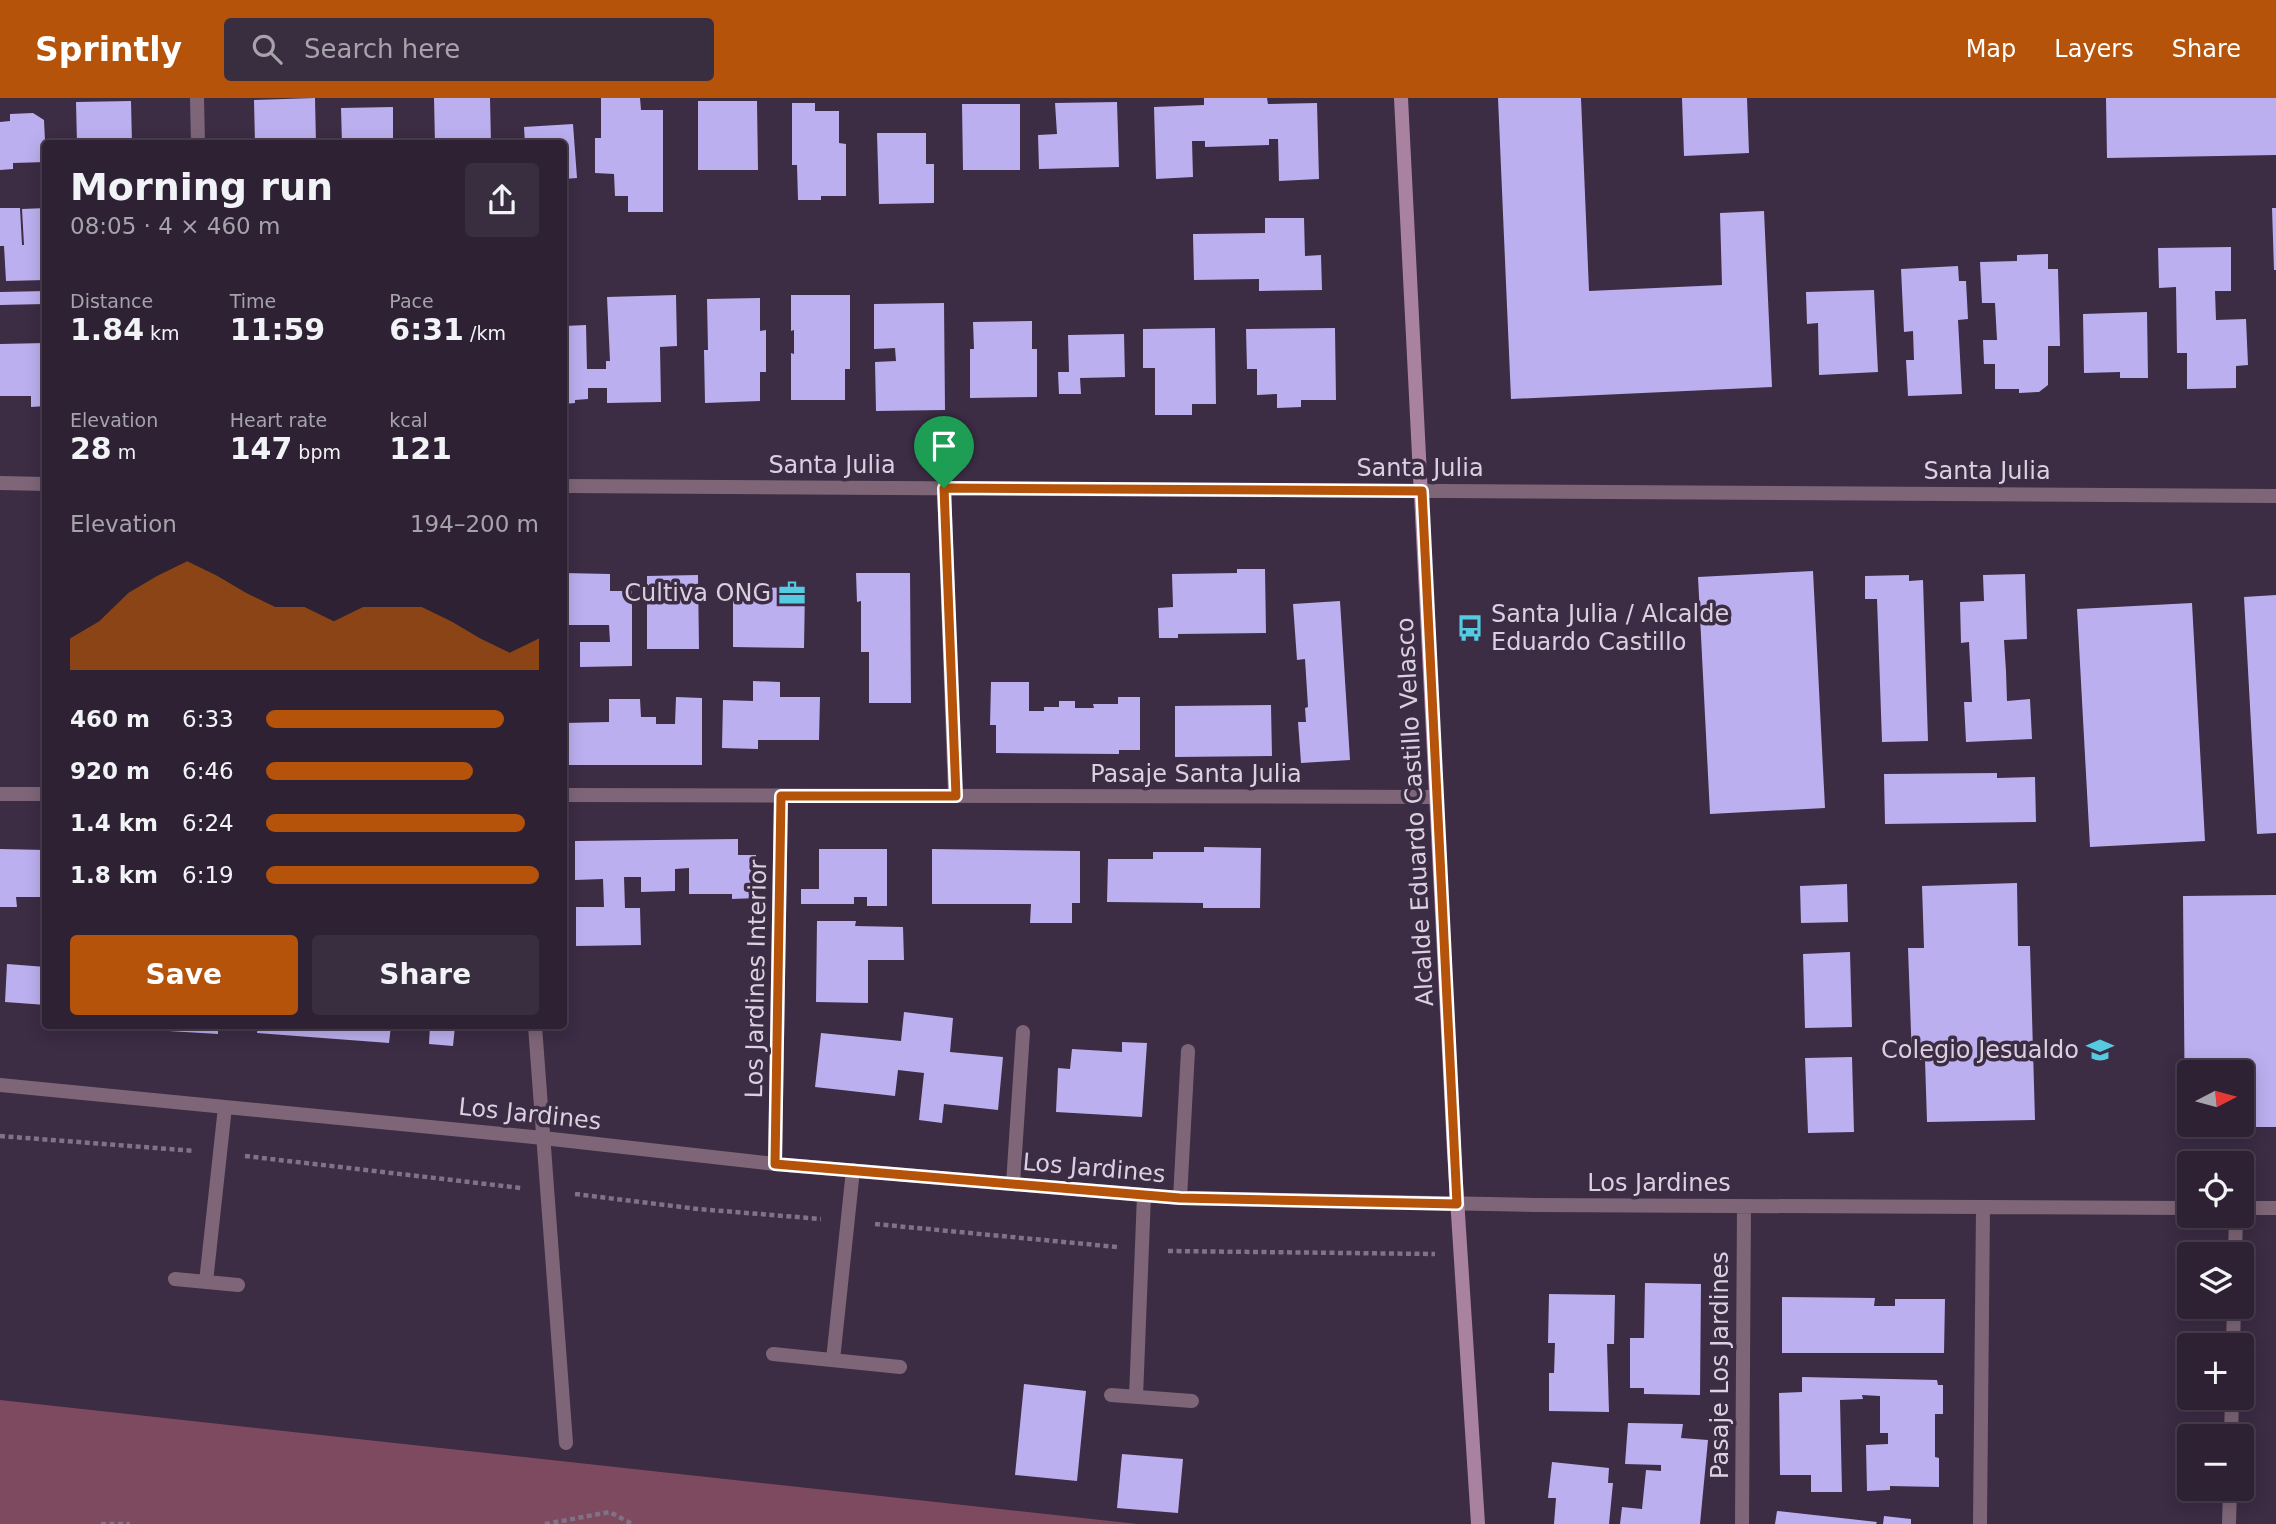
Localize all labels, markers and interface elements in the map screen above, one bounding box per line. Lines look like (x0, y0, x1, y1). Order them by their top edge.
search box (224, 18, 714, 81)
text: Sprintly (35, 30, 182, 69)
icon: search (248, 30, 286, 68)
text: Search here (304, 34, 460, 64)
text: Map (1966, 35, 2016, 63)
text: Layers (2054, 35, 2134, 63)
text: Share (2172, 35, 2241, 63)
button: share (465, 163, 539, 237)
text: Morning run (70, 165, 333, 209)
text: 08:05 · 4 × 460 m (70, 213, 280, 239)
text: Distance (70, 290, 153, 312)
text: Time (230, 290, 276, 312)
text: Pace (389, 290, 434, 312)
text: 1.84 (70, 312, 144, 347)
text: 11:59 (230, 312, 325, 347)
text: 6:31 (389, 312, 464, 347)
text: km (144, 322, 180, 344)
text: /km (464, 322, 506, 344)
text: Elevation (70, 409, 158, 431)
text: Heart rate (230, 409, 327, 431)
text: kcal (389, 409, 428, 431)
pin (914, 416, 974, 488)
icon: arrive (925, 427, 963, 465)
text: 28 (70, 431, 112, 466)
text: 147 (230, 431, 292, 466)
text: 121 (389, 431, 452, 466)
text: m (112, 441, 136, 463)
text: bpm (292, 441, 341, 463)
street label: Santa Julia (768, 451, 896, 479)
street label: Santa Julia (1356, 454, 1484, 482)
street label: Santa Julia (1923, 457, 2051, 485)
text: Elevation (70, 511, 177, 537)
text: 194–200 m (410, 511, 539, 537)
office icon: Cultiva ONG (777, 578, 807, 608)
place label: Cultiva ONG (624, 579, 771, 607)
place label: Santa Julia / Alcalde Eduardo Castillo (1491, 600, 1729, 656)
bus stop icon: Santa Julia / Alcalde Eduardo Castillo (1455, 613, 1485, 643)
street label: Alcalde Eduardo Castillo Velasco (1391, 617, 1439, 1007)
text: 460 m (70, 706, 150, 732)
text: 6:33 (182, 706, 234, 732)
text: 920 m (70, 758, 150, 784)
text: 6:46 (182, 758, 234, 784)
street label: Pasaje Santa Julia (1090, 760, 1302, 788)
text: 1.4 km (70, 810, 158, 836)
text: 6:24 (182, 810, 234, 836)
street label: Los Jardines Interior (740, 859, 772, 1099)
text: 1.8 km (70, 862, 158, 888)
text: 6:19 (182, 862, 234, 888)
button: Save (70, 935, 298, 1015)
button: Share (312, 935, 539, 1015)
school or university icon: Colegio Jesualdo (2085, 1035, 2115, 1065)
place label: Colegio Jesualdo (1881, 1036, 2079, 1064)
north arrow (2177, 1060, 2254, 1138)
map controls (2177, 1060, 2254, 1501)
street label: Los Jardines (457, 1093, 603, 1135)
street label: Los Jardines (1021, 1148, 1167, 1188)
button: locate (2177, 1151, 2254, 1228)
street label: Los Jardines (1587, 1169, 1731, 1197)
button: layers (2177, 1242, 2254, 1319)
street label: Pasaje Los Jardines (1706, 1251, 1734, 1479)
button: + (2177, 1333, 2254, 1410)
button: − (2177, 1424, 2254, 1501)

